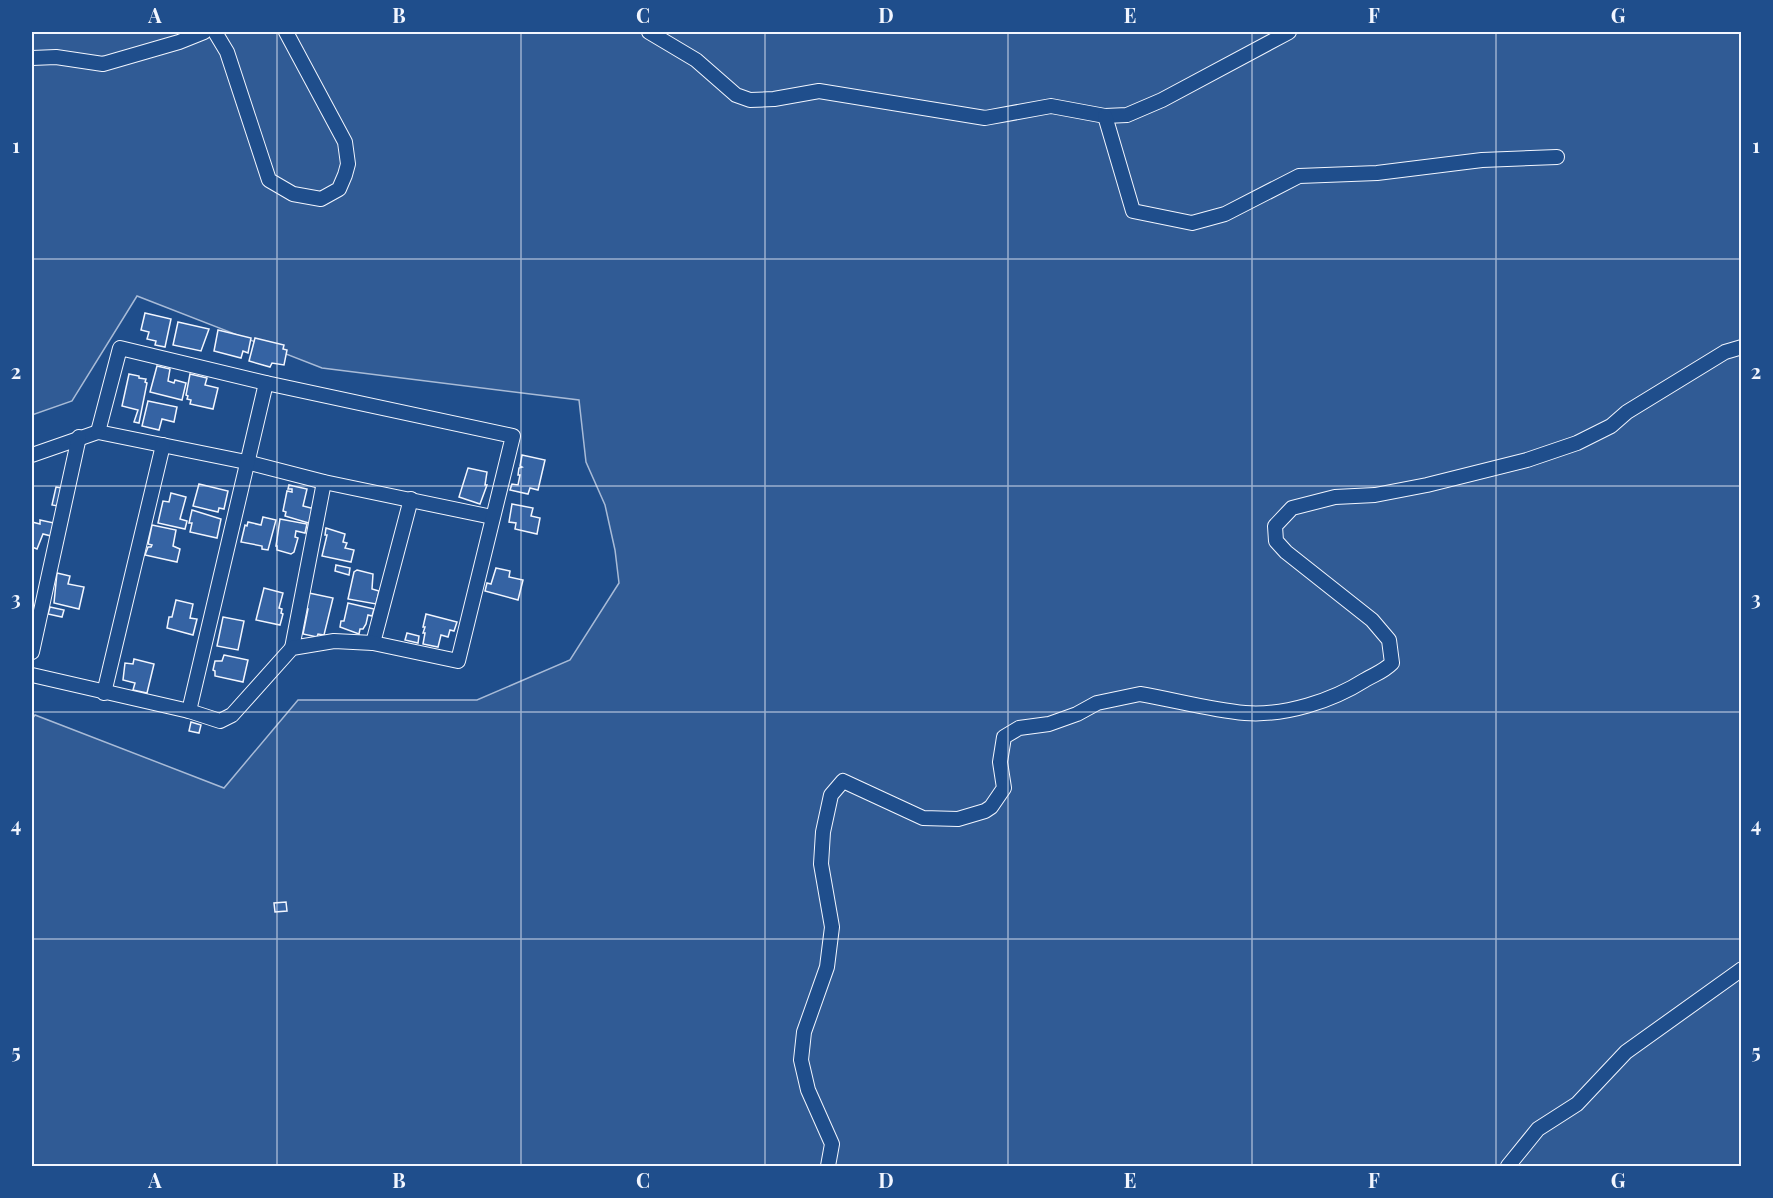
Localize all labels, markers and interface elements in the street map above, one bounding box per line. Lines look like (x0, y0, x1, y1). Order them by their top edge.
text: A (147, 1, 162, 28)
text: B (392, 1, 406, 28)
text: C (636, 1, 650, 28)
text: D (878, 1, 894, 28)
text: E (1124, 1, 1136, 28)
text: F (1368, 1, 1380, 28)
text: G (1611, 1, 1626, 28)
text: 1 (12, 131, 20, 158)
text: 1 (1752, 131, 1760, 158)
text: 2 (11, 357, 21, 384)
text: 2 (1751, 357, 1761, 384)
text: 3 (11, 584, 21, 611)
text: 3 (1751, 584, 1761, 611)
text: 4 (11, 810, 21, 837)
text: 4 (1751, 810, 1761, 837)
text: 5 (11, 1037, 21, 1064)
text: 5 (1751, 1037, 1761, 1064)
text: A (147, 1166, 162, 1193)
text: B (392, 1166, 406, 1193)
text: C (636, 1166, 650, 1193)
text: D (878, 1166, 894, 1193)
text: E (1124, 1166, 1136, 1193)
text: F (1368, 1166, 1380, 1193)
text: G (1611, 1166, 1626, 1193)

